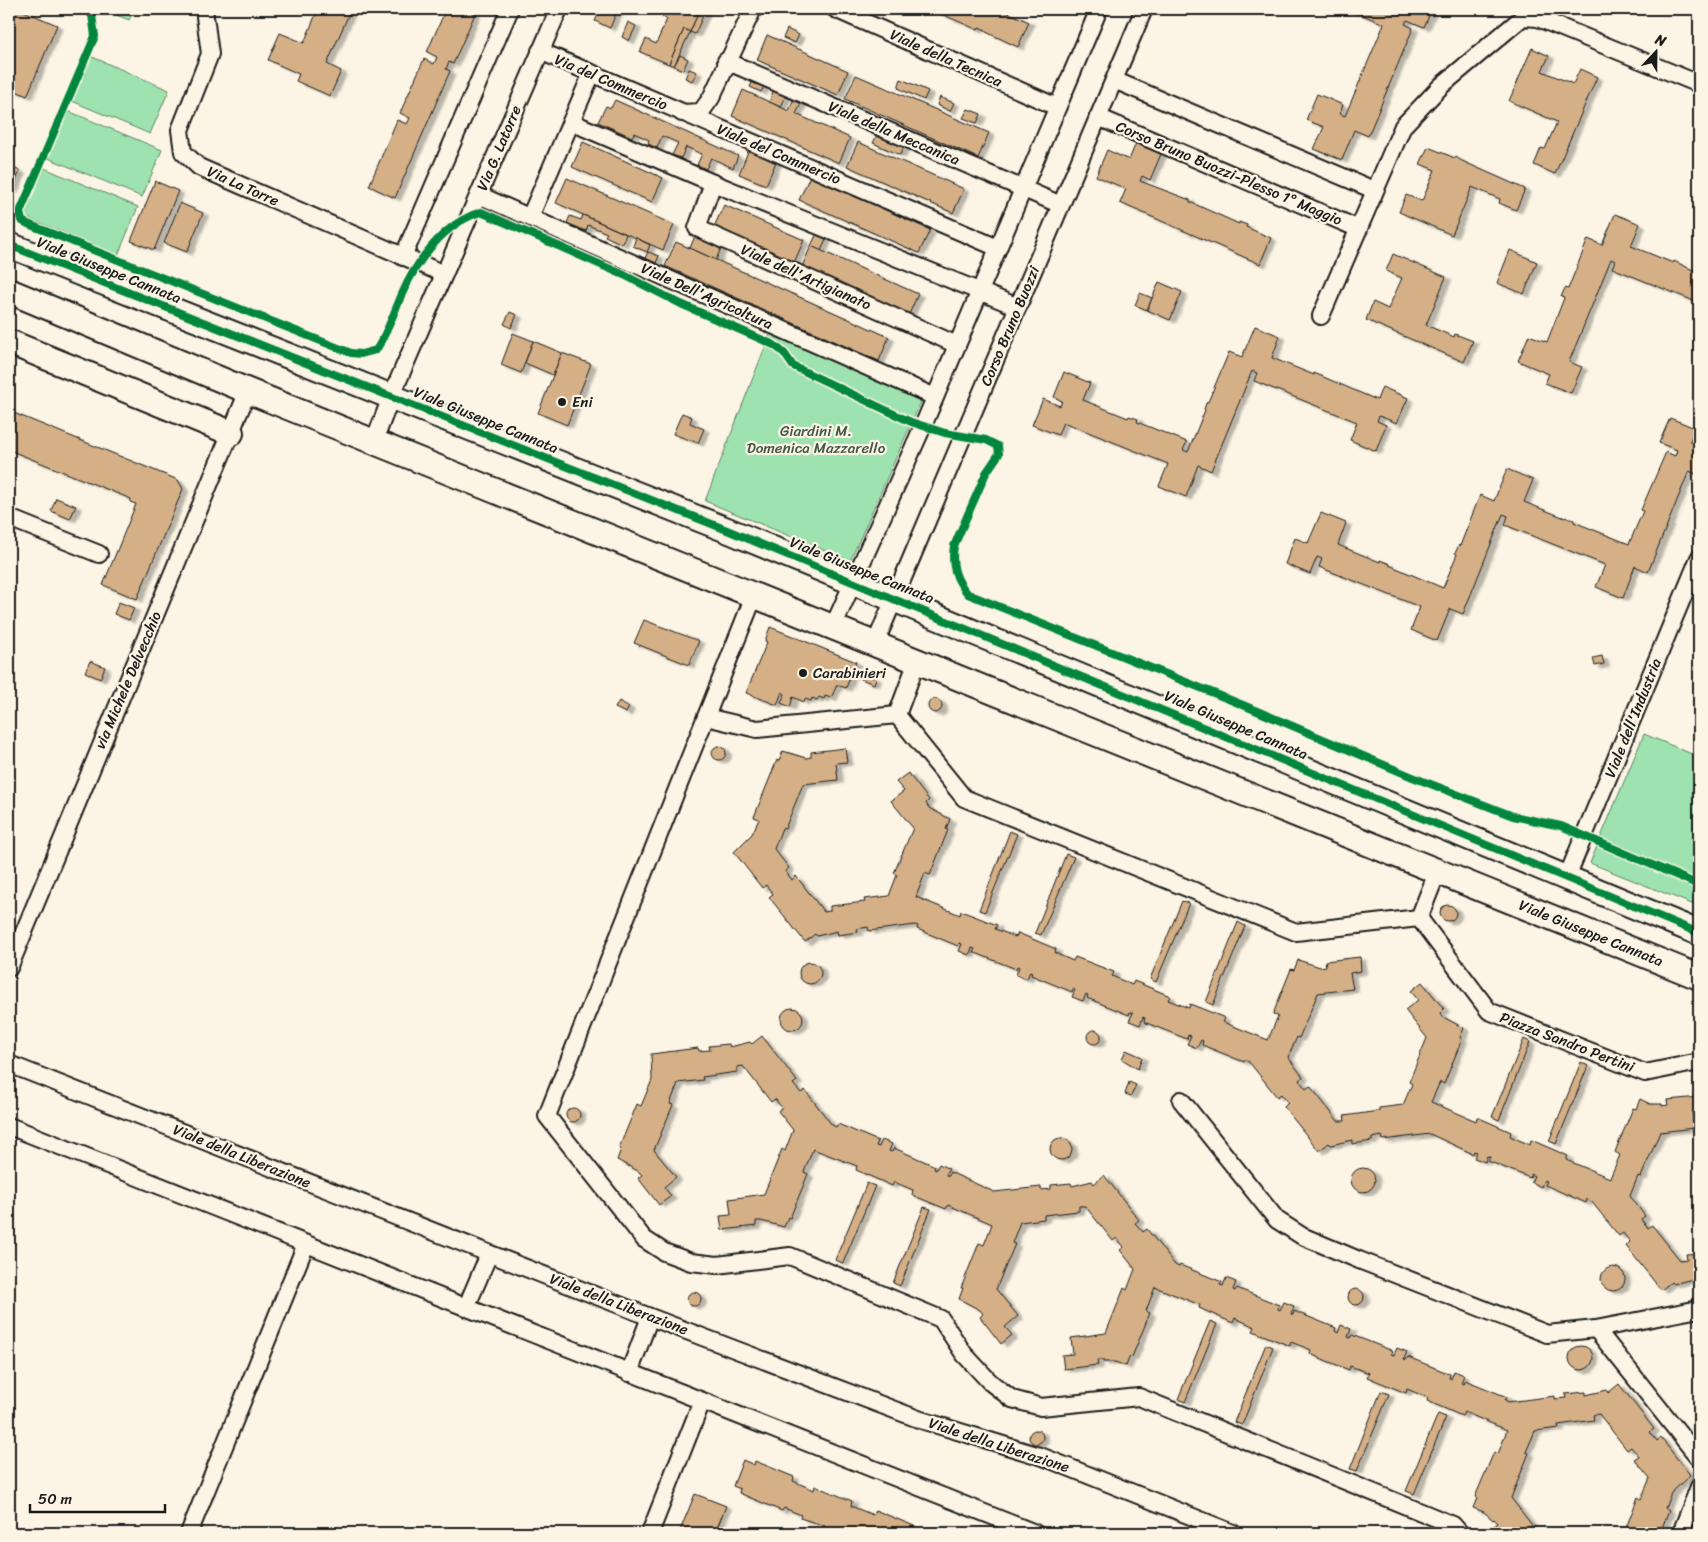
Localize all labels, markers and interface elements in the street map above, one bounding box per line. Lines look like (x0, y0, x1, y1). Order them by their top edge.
street label: Viale della Tecnica (886, 22, 1007, 95)
text: N (1651, 27, 1670, 54)
north arrow (1630, 28, 1680, 78)
street label: Via del Commercio (550, 46, 672, 118)
street label: Viale della Meccanica (824, 94, 964, 173)
street label: Via G. Latorre (469, 101, 529, 195)
street label: Corso Bruno Buozzi-Plesso 1° Maggio (1112, 113, 1347, 233)
street label: Viale del Commercio (713, 116, 845, 192)
street label: Via La Torre (203, 159, 284, 214)
street label: Viale Giuseppe Cannata (33, 229, 186, 311)
street label: Viale dell'Artigianato (737, 237, 876, 318)
street label: Viale Dell'Agricoltura (637, 255, 778, 337)
street label: Corso Bruno Buozzi (973, 261, 1047, 390)
street label: Viale Giuseppe Cannata (410, 379, 563, 461)
place label: Eni (572, 389, 593, 415)
marker: Eni (556, 396, 568, 408)
park label: Giardini M. Domenica Mazzarello (747, 418, 886, 461)
street label: Viale Giuseppe Cannata (786, 529, 939, 611)
street label: via Michele Delvecchio (87, 607, 169, 753)
street label: Viale dell'Industria (1597, 654, 1669, 782)
place label: Carabinieri (813, 660, 887, 686)
marker: Carabinieri (797, 667, 809, 679)
street label: Viale Giuseppe Cannata (1160, 683, 1312, 767)
street label: Viale Giuseppe Cannata (1515, 892, 1668, 974)
street label: Piazza Sandro Pertini (1496, 1004, 1639, 1080)
street label: Viale della Liberazione (169, 1116, 315, 1196)
street label: Viale della Liberazione (546, 1266, 692, 1343)
street label: Viale della Liberazione (925, 1410, 1073, 1480)
scale bar (30, 1482, 165, 1514)
text: 50 m (38, 1486, 73, 1512)

